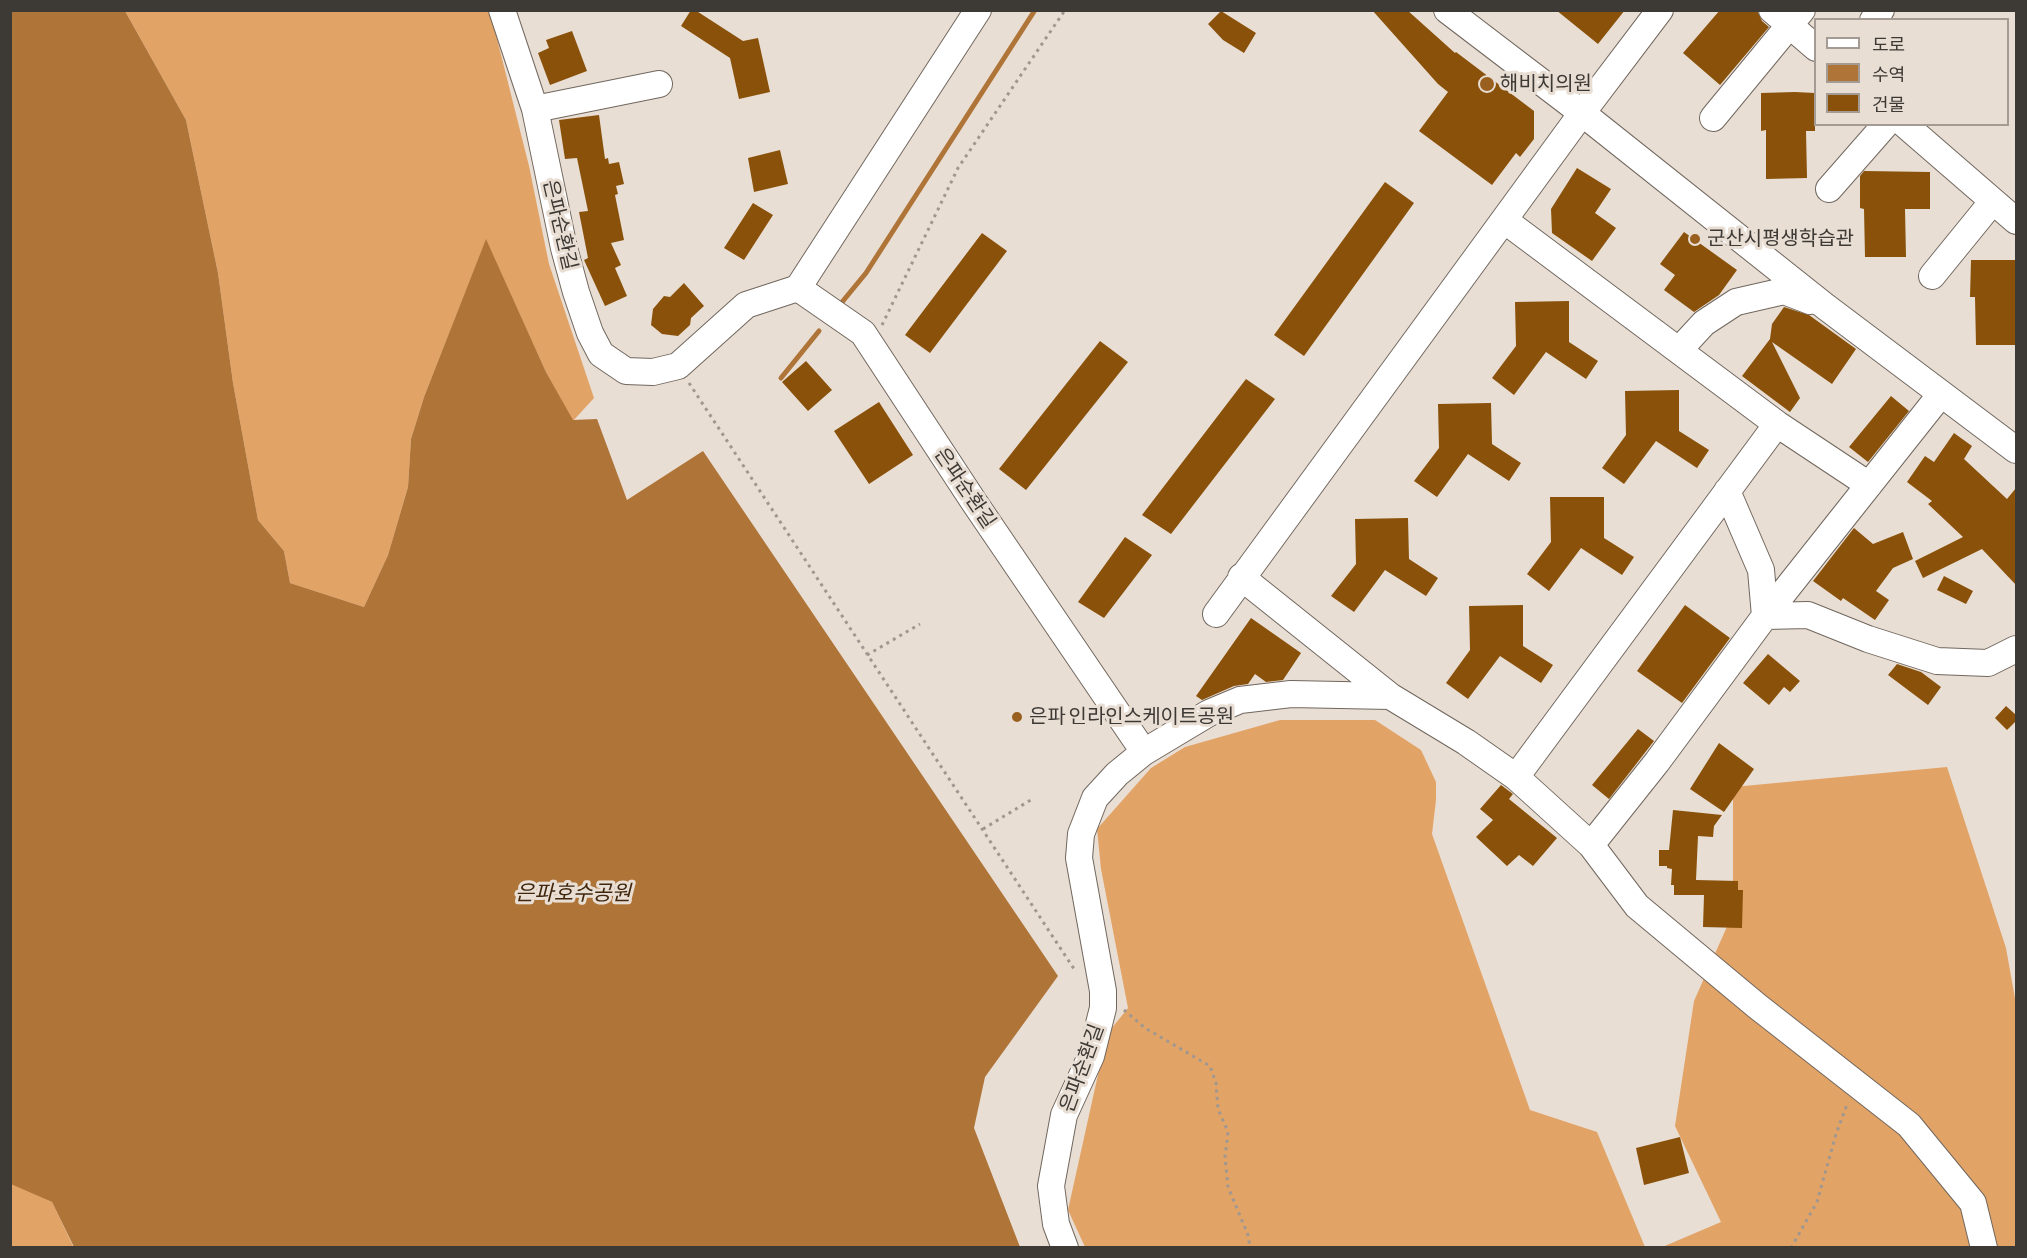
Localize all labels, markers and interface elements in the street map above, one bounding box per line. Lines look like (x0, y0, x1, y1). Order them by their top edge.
legend (1814, 18, 2009, 126)
text: 도로 (1872, 34, 1905, 55)
text: 수역 (1872, 64, 1905, 85)
place label: 해비치의원 (1500, 72, 1592, 96)
marker: 해비치의원 (1478, 75, 1496, 93)
text: 건물 (1872, 94, 1905, 115)
street label: 은파순환길 (538, 177, 582, 273)
place label: 군산시평생학습관 (1707, 227, 1854, 251)
marker: 군산시평생학습관 (1688, 232, 1702, 246)
street label: 은파순환길 (929, 443, 1001, 533)
place label: 은파 인라인스케이트공원 (1029, 705, 1234, 729)
marker: 은파 인라인스케이트공원 (1010, 710, 1024, 724)
water label: 은파호수공원 (515, 880, 631, 906)
street label: 은파순환길 (1055, 1021, 1109, 1115)

